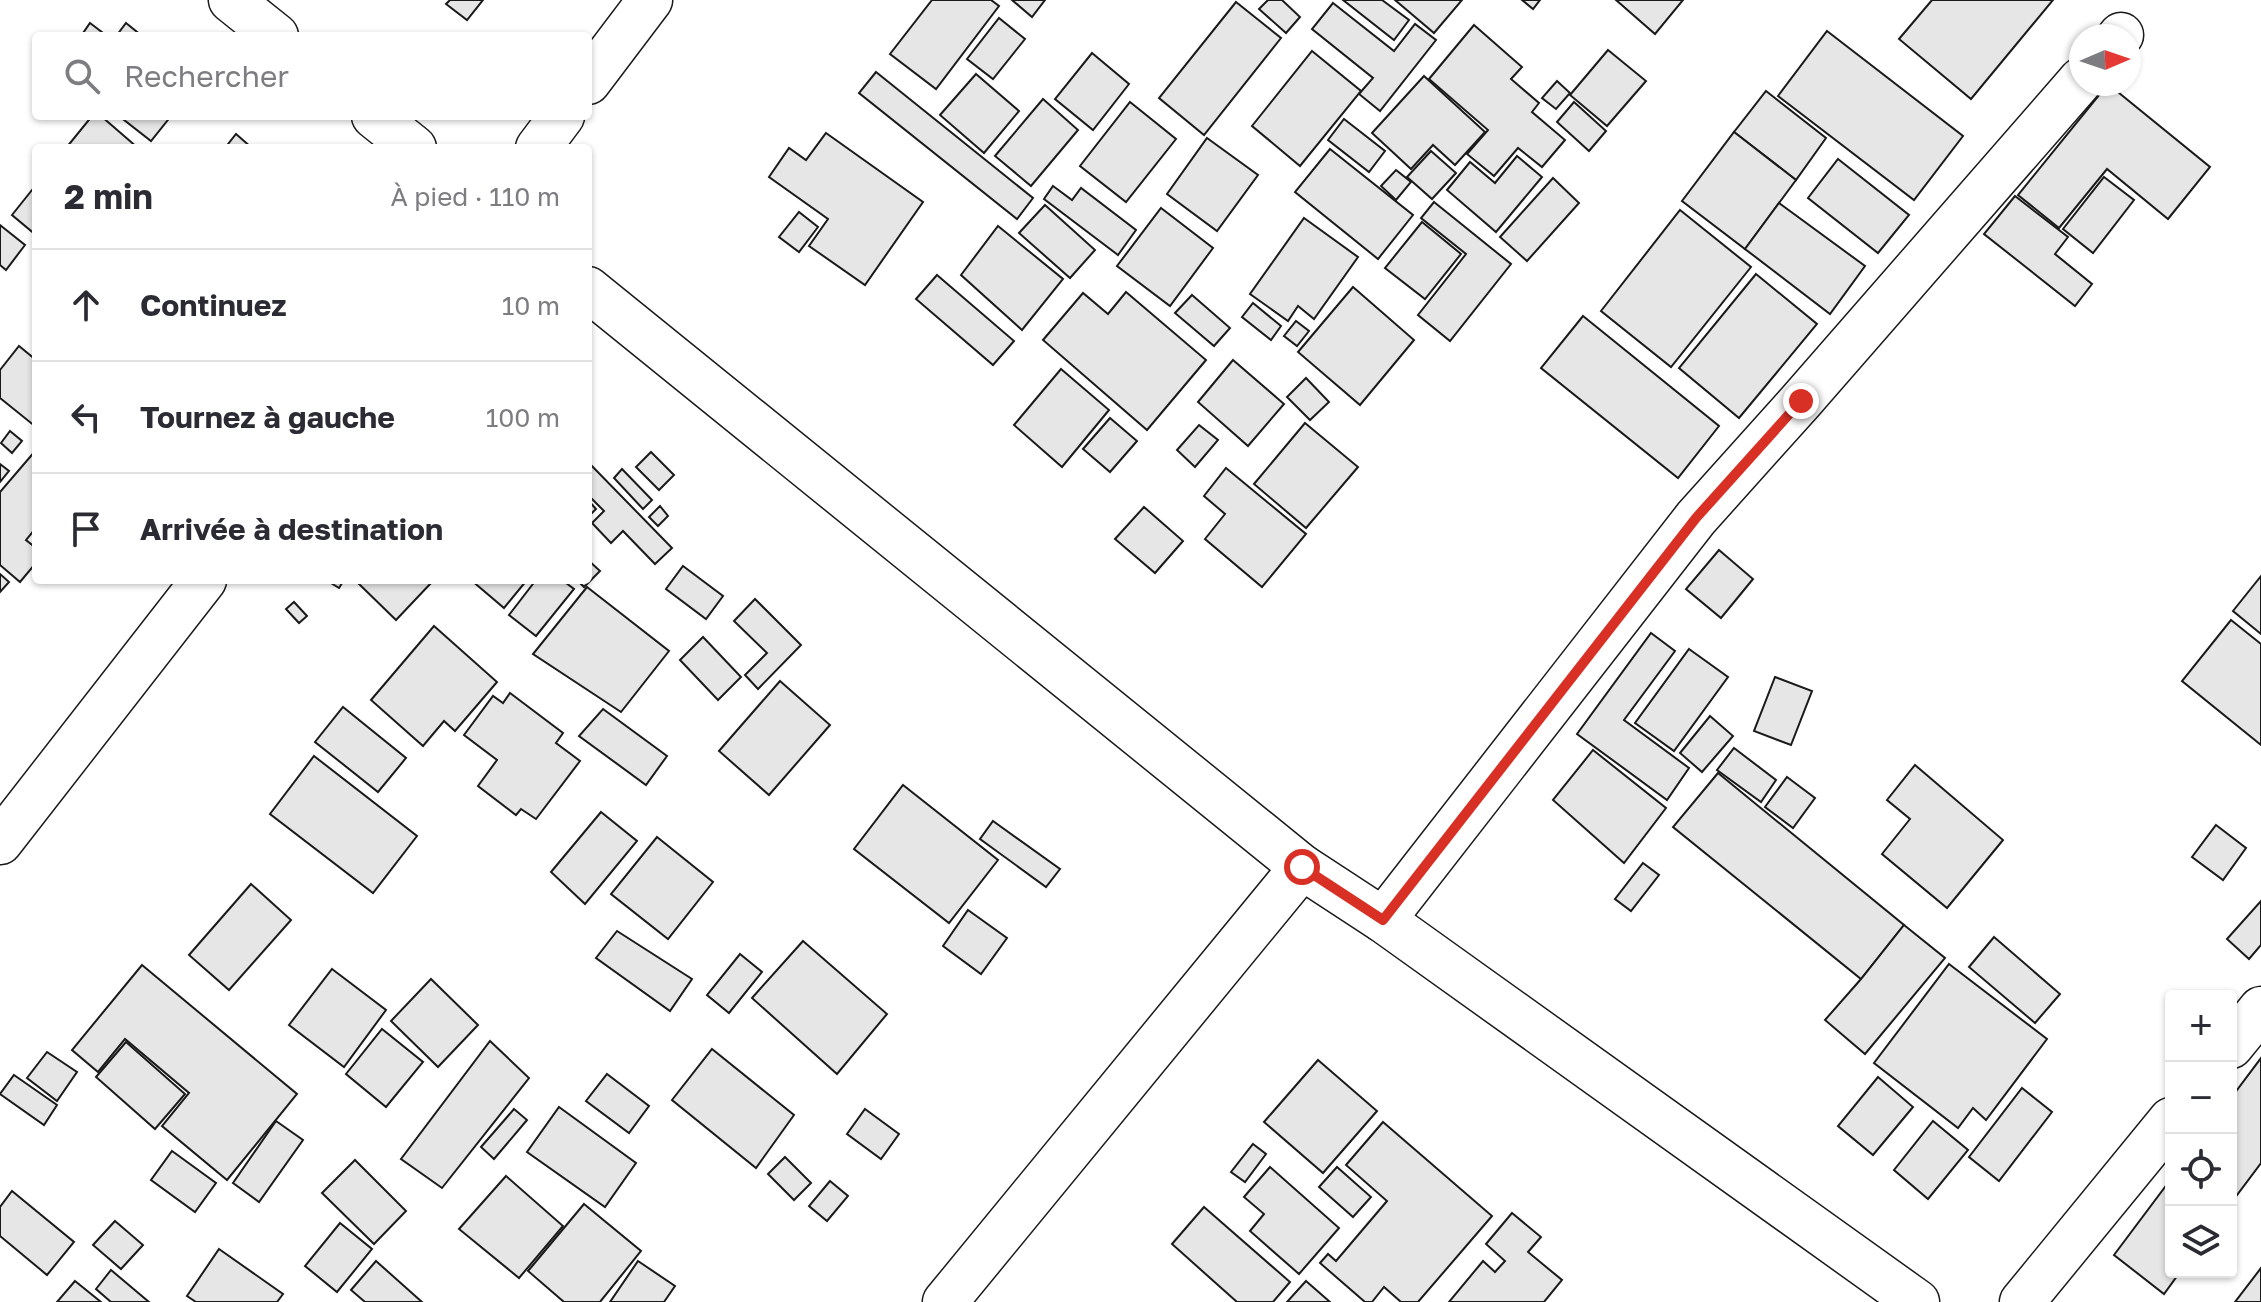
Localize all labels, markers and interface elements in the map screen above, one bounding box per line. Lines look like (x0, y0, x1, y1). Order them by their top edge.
north arrow (2069, 24, 2141, 96)
search box (32, 32, 592, 120)
icon: search (60, 54, 104, 98)
text: Rechercher (124, 58, 289, 94)
text: 2 min (64, 176, 153, 216)
text: À pied · 110 m (390, 181, 560, 212)
icon: ahead (64, 283, 108, 327)
text: Continuez (140, 287, 287, 323)
text: 10 m (502, 290, 560, 321)
route end (1783, 383, 1819, 419)
icon: left (64, 395, 108, 439)
text: Tournez à gauche (140, 399, 395, 435)
text: 100 m (486, 402, 560, 433)
icon: arrive (64, 507, 108, 551)
text: Arrivée à destination (140, 511, 443, 547)
route start (1284, 849, 1320, 885)
map controls (2165, 990, 2237, 1278)
button: + (2165, 990, 2237, 1062)
button: − (2165, 1062, 2237, 1134)
button: locate (2165, 1134, 2237, 1206)
button: layers (2165, 1206, 2237, 1278)

